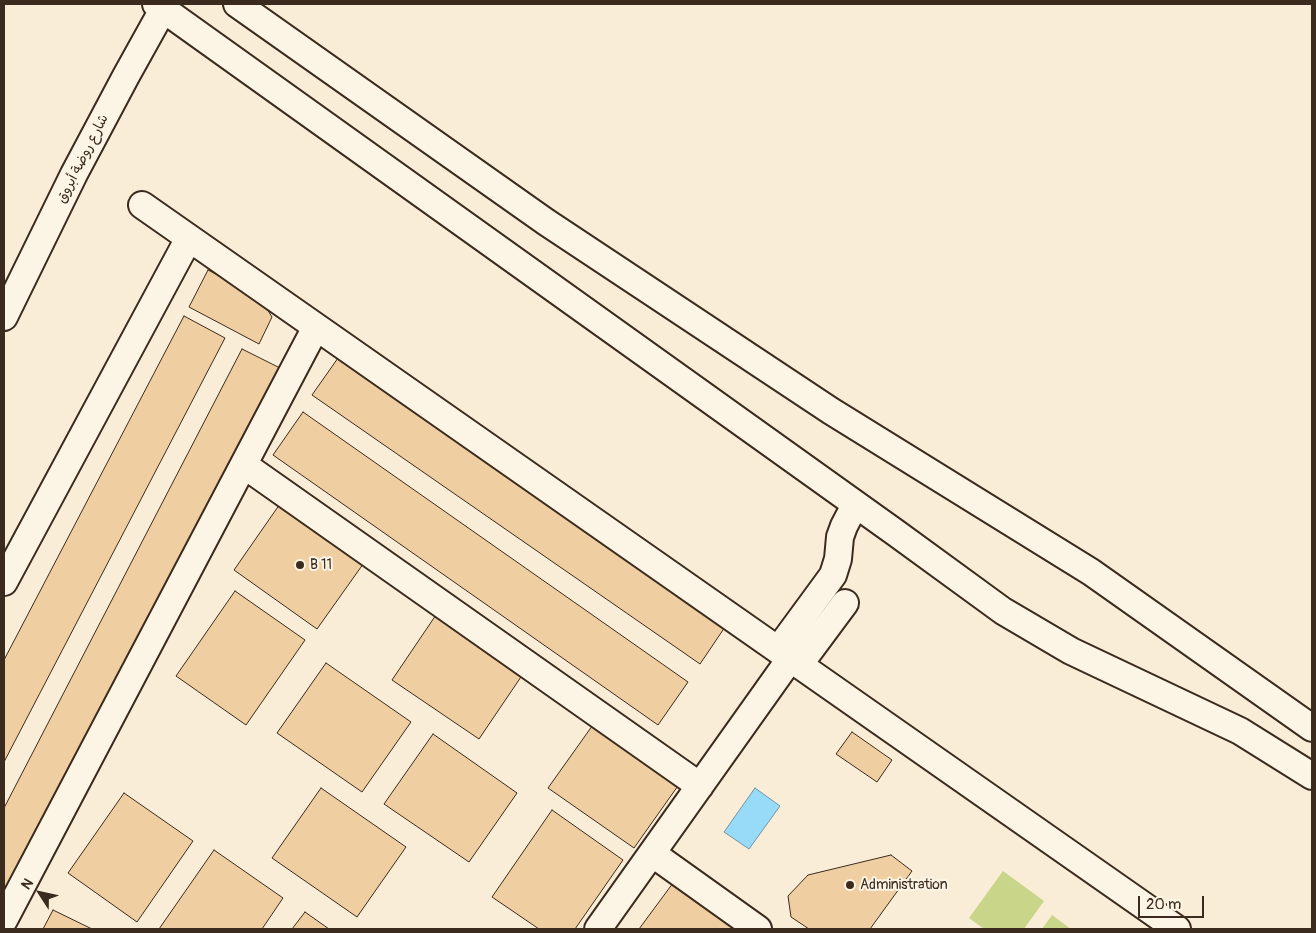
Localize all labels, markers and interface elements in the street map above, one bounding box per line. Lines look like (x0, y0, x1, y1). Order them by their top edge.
street label: شارع روضة أبروق (53, 112, 113, 206)
place label: B 11 (310, 557, 332, 573)
marker: B 11 (294, 559, 306, 571)
north arrow (15, 868, 65, 918)
text: N (18, 875, 37, 893)
place label: Administration (860, 877, 948, 893)
marker: Administration (844, 879, 856, 891)
scale bar (1141, 886, 1207, 918)
text: 20 m (1146, 895, 1181, 914)

